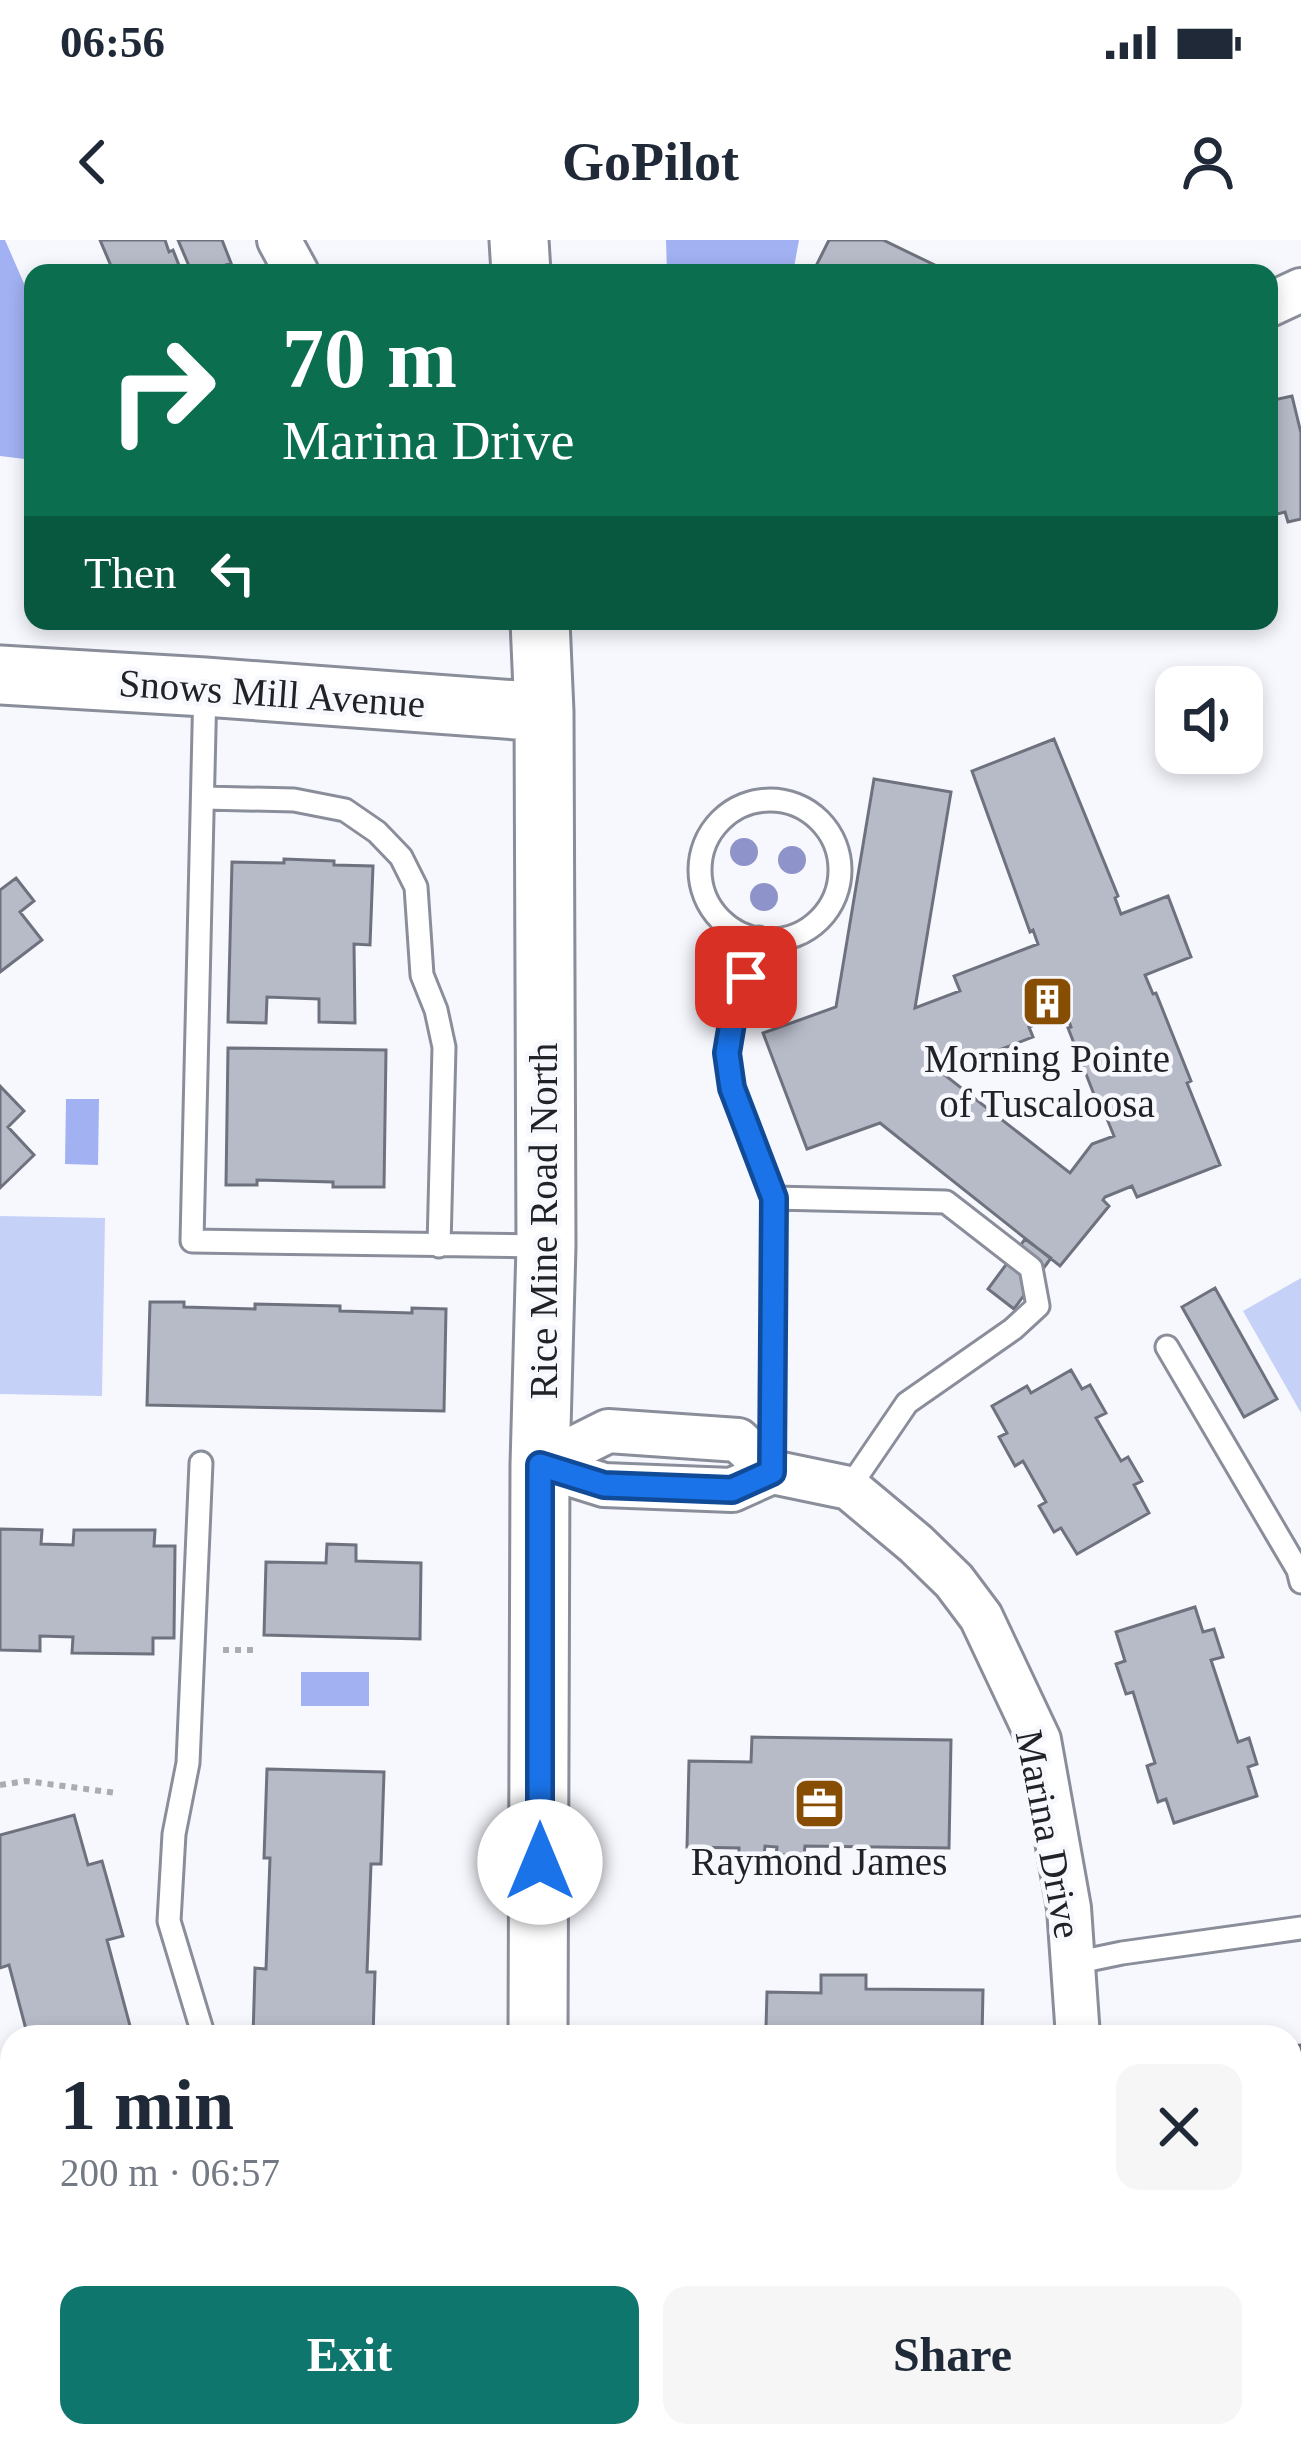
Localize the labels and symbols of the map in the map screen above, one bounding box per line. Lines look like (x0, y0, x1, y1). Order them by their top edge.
street label: Snows Mill Avenue (117, 661, 427, 725)
pin (695, 926, 797, 1028)
building icon: Morning Pointe of Tuscaloosa (1019, 973, 1075, 1029)
place label: Morning Pointe of Tuscaloosa (924, 1037, 1170, 1125)
street label: Rice Mine Road North (522, 1043, 565, 1399)
street label: Marina Drive (1008, 1726, 1090, 1942)
office icon: Raymond James (791, 1776, 847, 1832)
position arrow (477, 1799, 603, 1925)
place label: Raymond James (691, 1840, 947, 1884)

